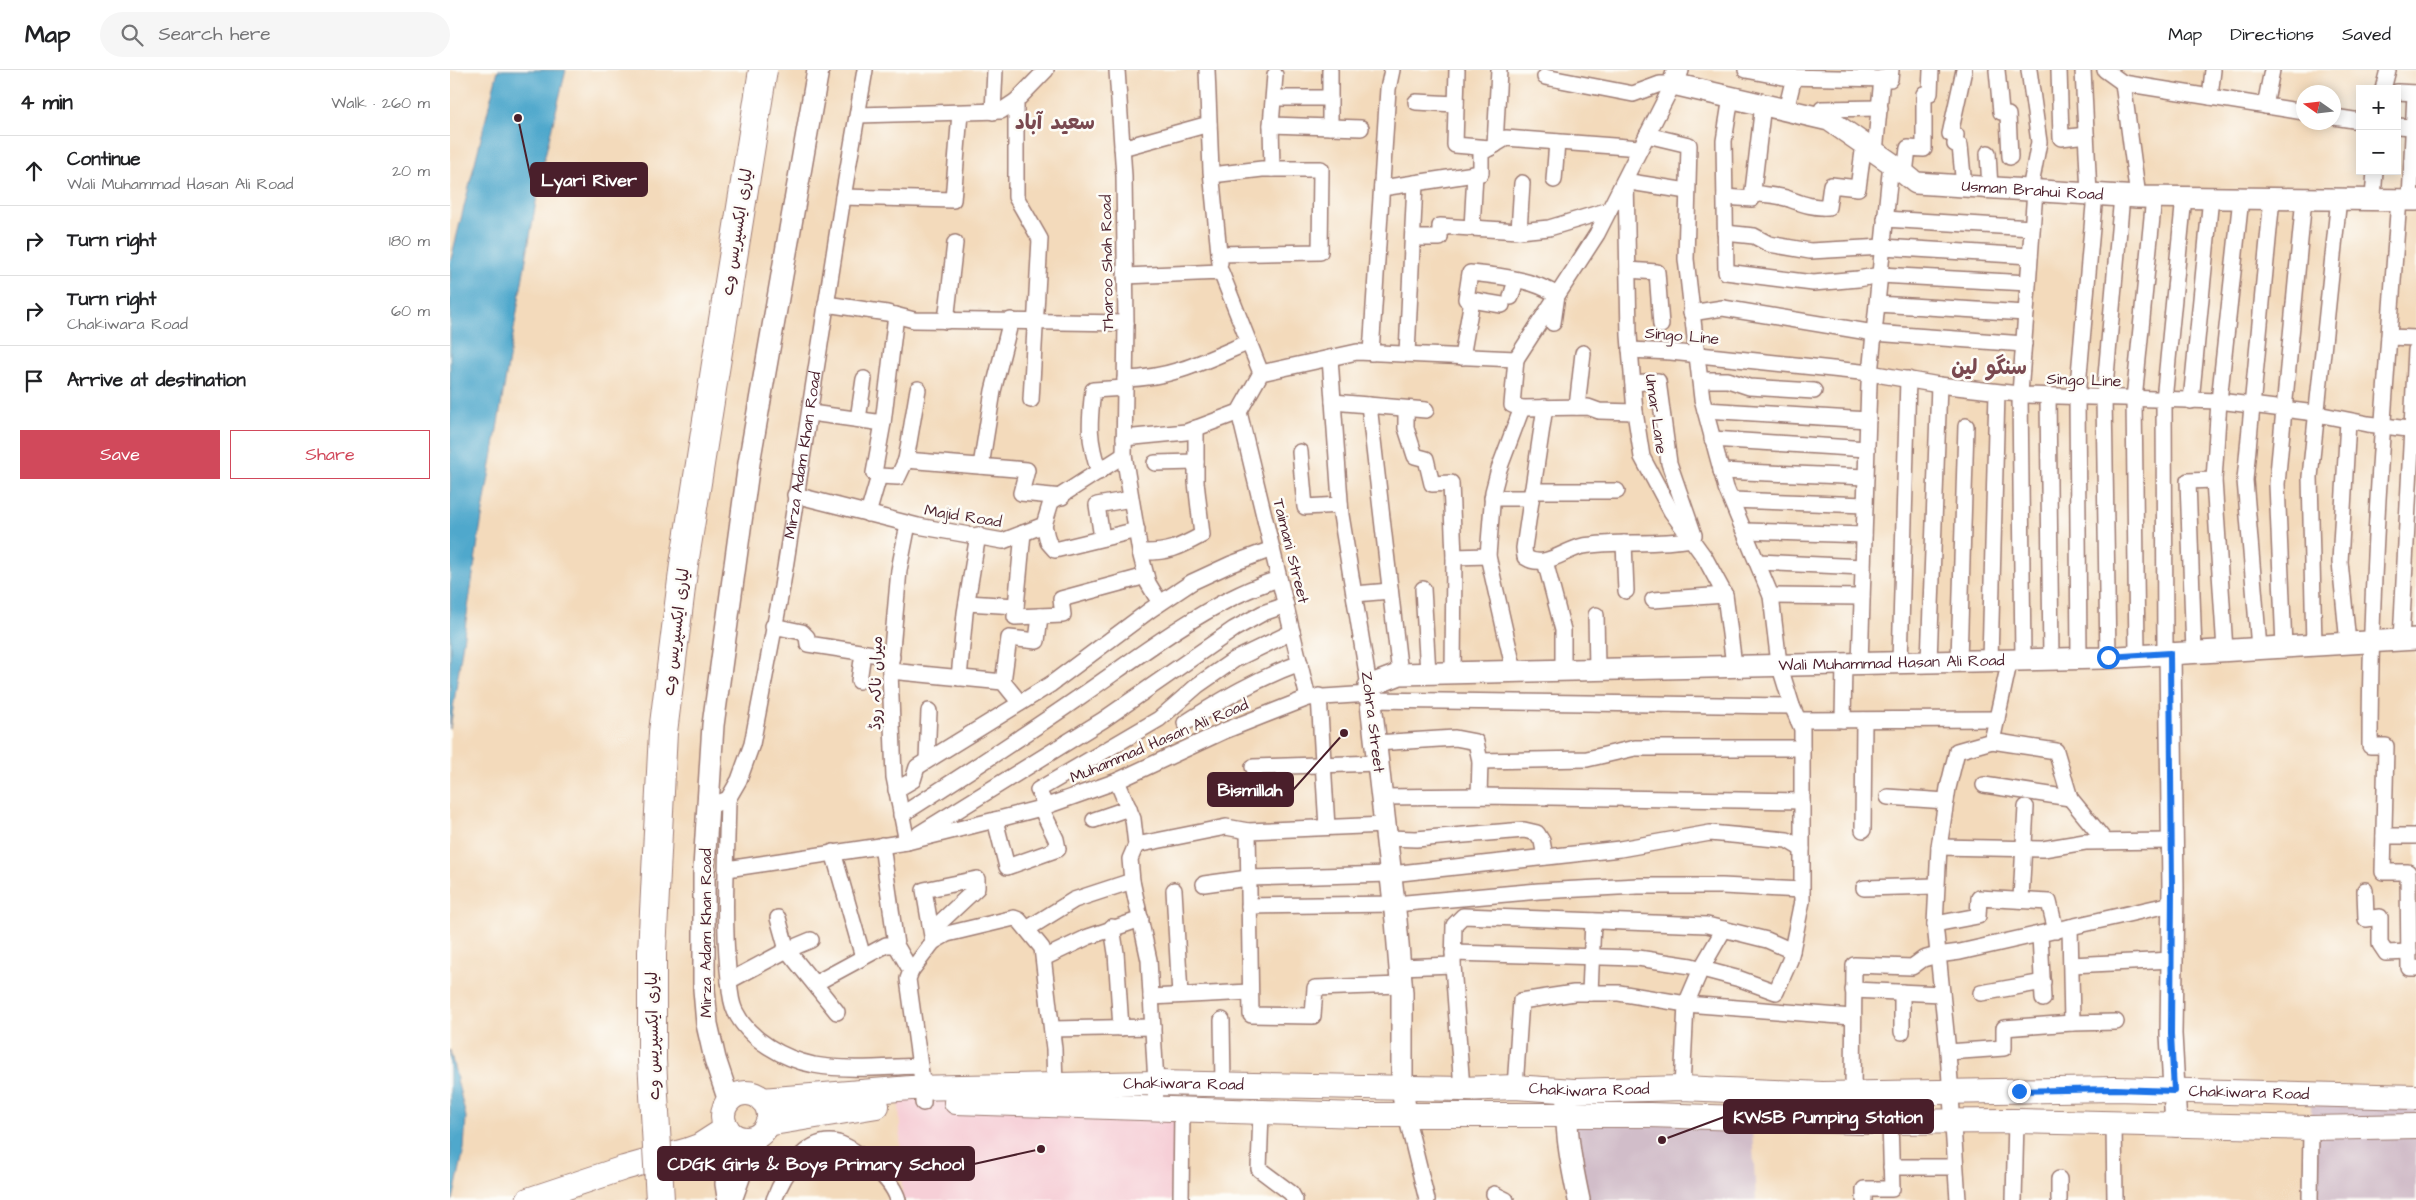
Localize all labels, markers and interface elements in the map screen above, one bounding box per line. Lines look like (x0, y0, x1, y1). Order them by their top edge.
search box (100, 12, 450, 57)
text: Map (25, 18, 70, 52)
icon: search (118, 21, 146, 49)
text: Search here (158, 21, 271, 48)
text: Map (2168, 22, 2202, 47)
text: Directions (2230, 22, 2314, 47)
text: Saved (2342, 22, 2391, 47)
north arrow (2296, 85, 2341, 130)
map controls (2356, 85, 2401, 175)
button: + (2356, 85, 2401, 130)
text: 4 min (20, 88, 73, 117)
text: Walk · 260 m (331, 92, 430, 114)
district label: سعید آباد (1015, 108, 1095, 137)
button: − (2356, 130, 2401, 175)
text: Continue (67, 146, 141, 173)
icon: ahead (20, 157, 48, 185)
text: 20 m (392, 160, 430, 182)
callout: Lyari River (531, 163, 647, 196)
street label: لیاری ایکسپریس وے (716, 167, 758, 297)
text: Lyari River (541, 168, 637, 194)
text: Wali Muhammad Hasan Ali Road (67, 173, 293, 195)
street label: Usman Brahui Road (1961, 175, 2104, 206)
street label: Tharoo Shah Road (1095, 194, 1119, 332)
icon: right (20, 227, 48, 255)
text: Turn right (67, 227, 156, 254)
text: 180 m (389, 230, 430, 252)
text: Turn right (67, 286, 156, 313)
icon: right (20, 297, 48, 325)
text: 60 m (391, 300, 430, 322)
text: Chakiwara Road (67, 313, 188, 335)
street label: Singo Line (1644, 322, 1720, 351)
district label: سنگو لین (1951, 353, 2027, 382)
icon: arrive (20, 367, 48, 395)
text: Arrive at destination (67, 367, 246, 394)
street label: Singo Line (2046, 368, 2122, 393)
street label: Mirza Adam Khan Road (779, 370, 827, 541)
street label: Umar Lane (1639, 373, 1673, 456)
button: Save (20, 430, 220, 479)
button: Share (230, 430, 430, 479)
street label: Taimani Street (1267, 496, 1315, 606)
street label: Majid Road (923, 499, 1003, 533)
street label: لیاری ایکسپریس وے (657, 567, 695, 697)
street label: میراں ناکہ روڈ (864, 636, 888, 730)
route start (2097, 646, 2120, 669)
street label: Wali Muhammad Hasan Ali Road (1778, 649, 2005, 676)
street label: Zohra Street (1356, 670, 1390, 775)
street label: Muhammad Hasan Ali Road (1066, 693, 1252, 789)
callout: Bismillah (1208, 773, 1293, 806)
text: Bismillah (1217, 778, 1284, 803)
street label: Mirza Adam Khan Road (695, 848, 717, 1018)
street label: لیاری ایکسپریس وے (641, 972, 665, 1100)
street label: Chakiwara Road (1123, 1072, 1244, 1096)
street label: Chakiwara Road (1528, 1077, 1650, 1102)
route end (2008, 1080, 2031, 1103)
street label: Chakiwara Road (2188, 1080, 2310, 1105)
callout: KWSB Pumping Station (1724, 1100, 1933, 1133)
text: KWSB Pumping Station (1733, 1105, 1923, 1131)
callout: CDGK Girls & Boys Primary School (658, 1147, 974, 1180)
text: CDGK Girls & Boys Primary School (668, 1152, 965, 1178)

